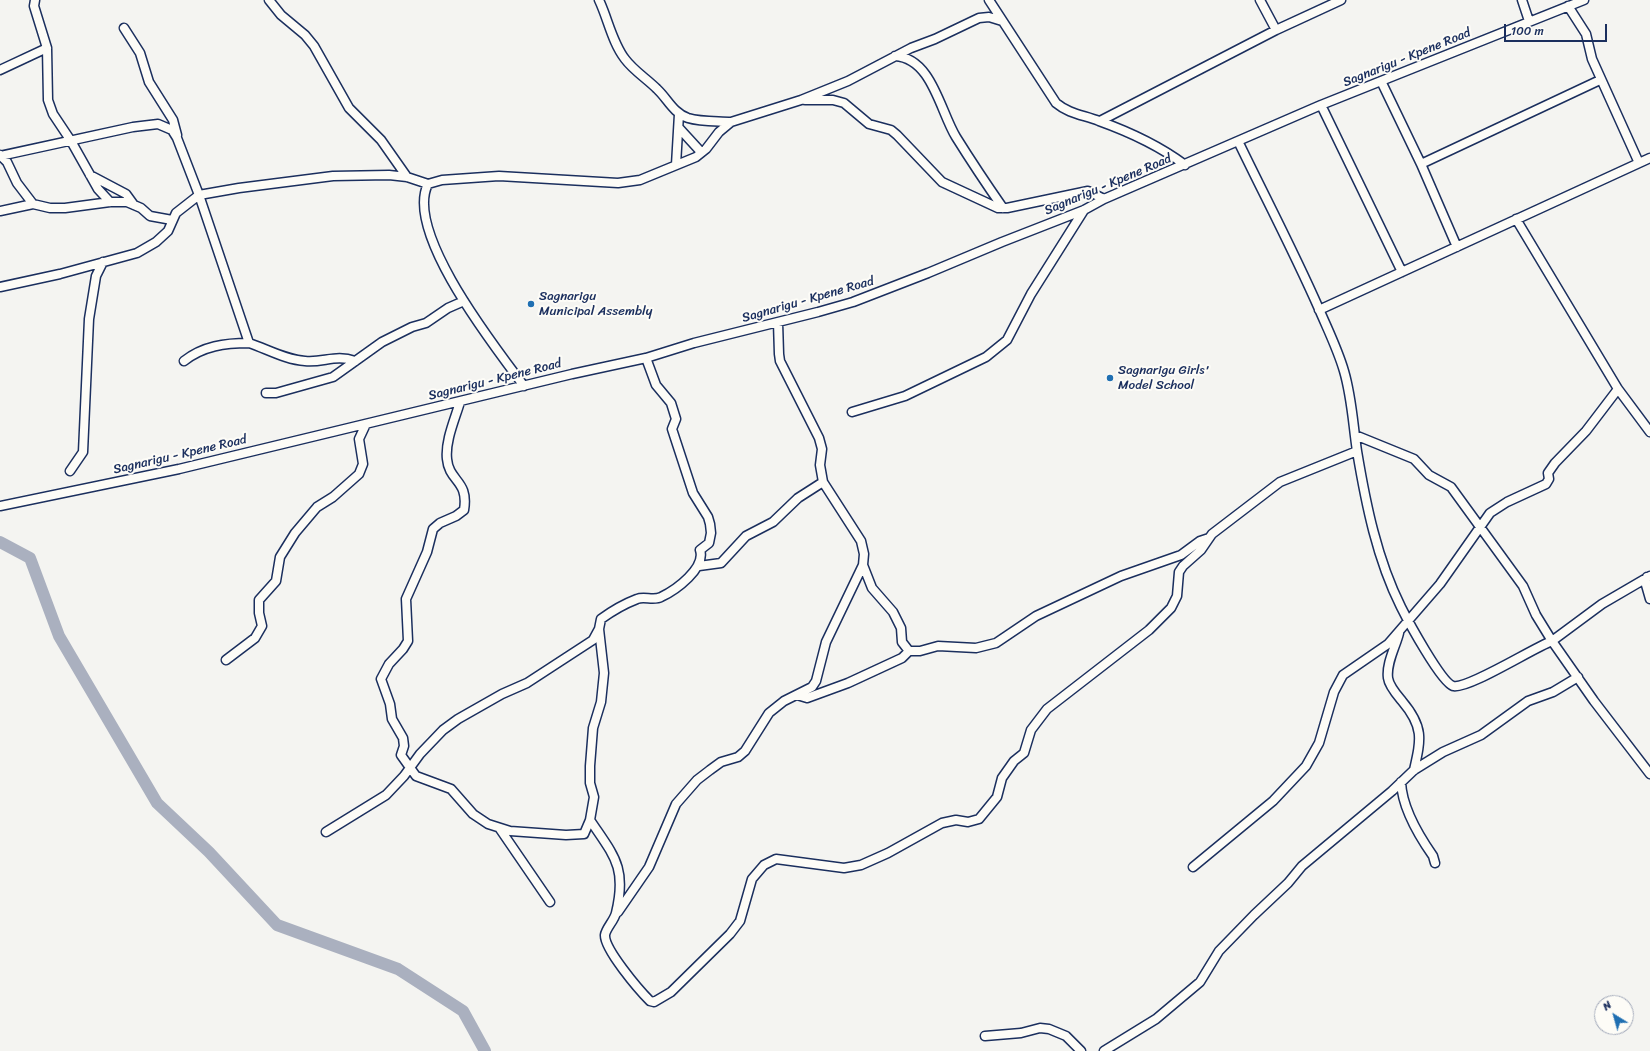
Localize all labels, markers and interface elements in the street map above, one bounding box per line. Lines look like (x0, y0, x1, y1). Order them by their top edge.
scale bar (1506, 16, 1609, 42)
text: 100 m (1511, 20, 1544, 42)
street label: Sagnarigu - Kpene Road (1341, 25, 1473, 91)
street label: Sagnarigu - Kpene Road (1042, 151, 1174, 219)
street label: Sagnarigu - Kpene Road (740, 274, 876, 326)
place label: Sagnarigu Municipal Assembly (539, 289, 652, 320)
marker: Sagnarigu Municipal Assembly (526, 299, 536, 309)
street label: Sagnarigu - Kpene Road (427, 356, 563, 404)
place label: Sagnarigu Girls' Model School (1118, 363, 1210, 394)
marker: Sagnarigu Girls' Model School (1105, 373, 1115, 383)
street label: Sagnarigu - Kpene Road (112, 432, 248, 478)
north arrow (1594, 995, 1634, 1035)
text: N (1598, 996, 1616, 1016)

